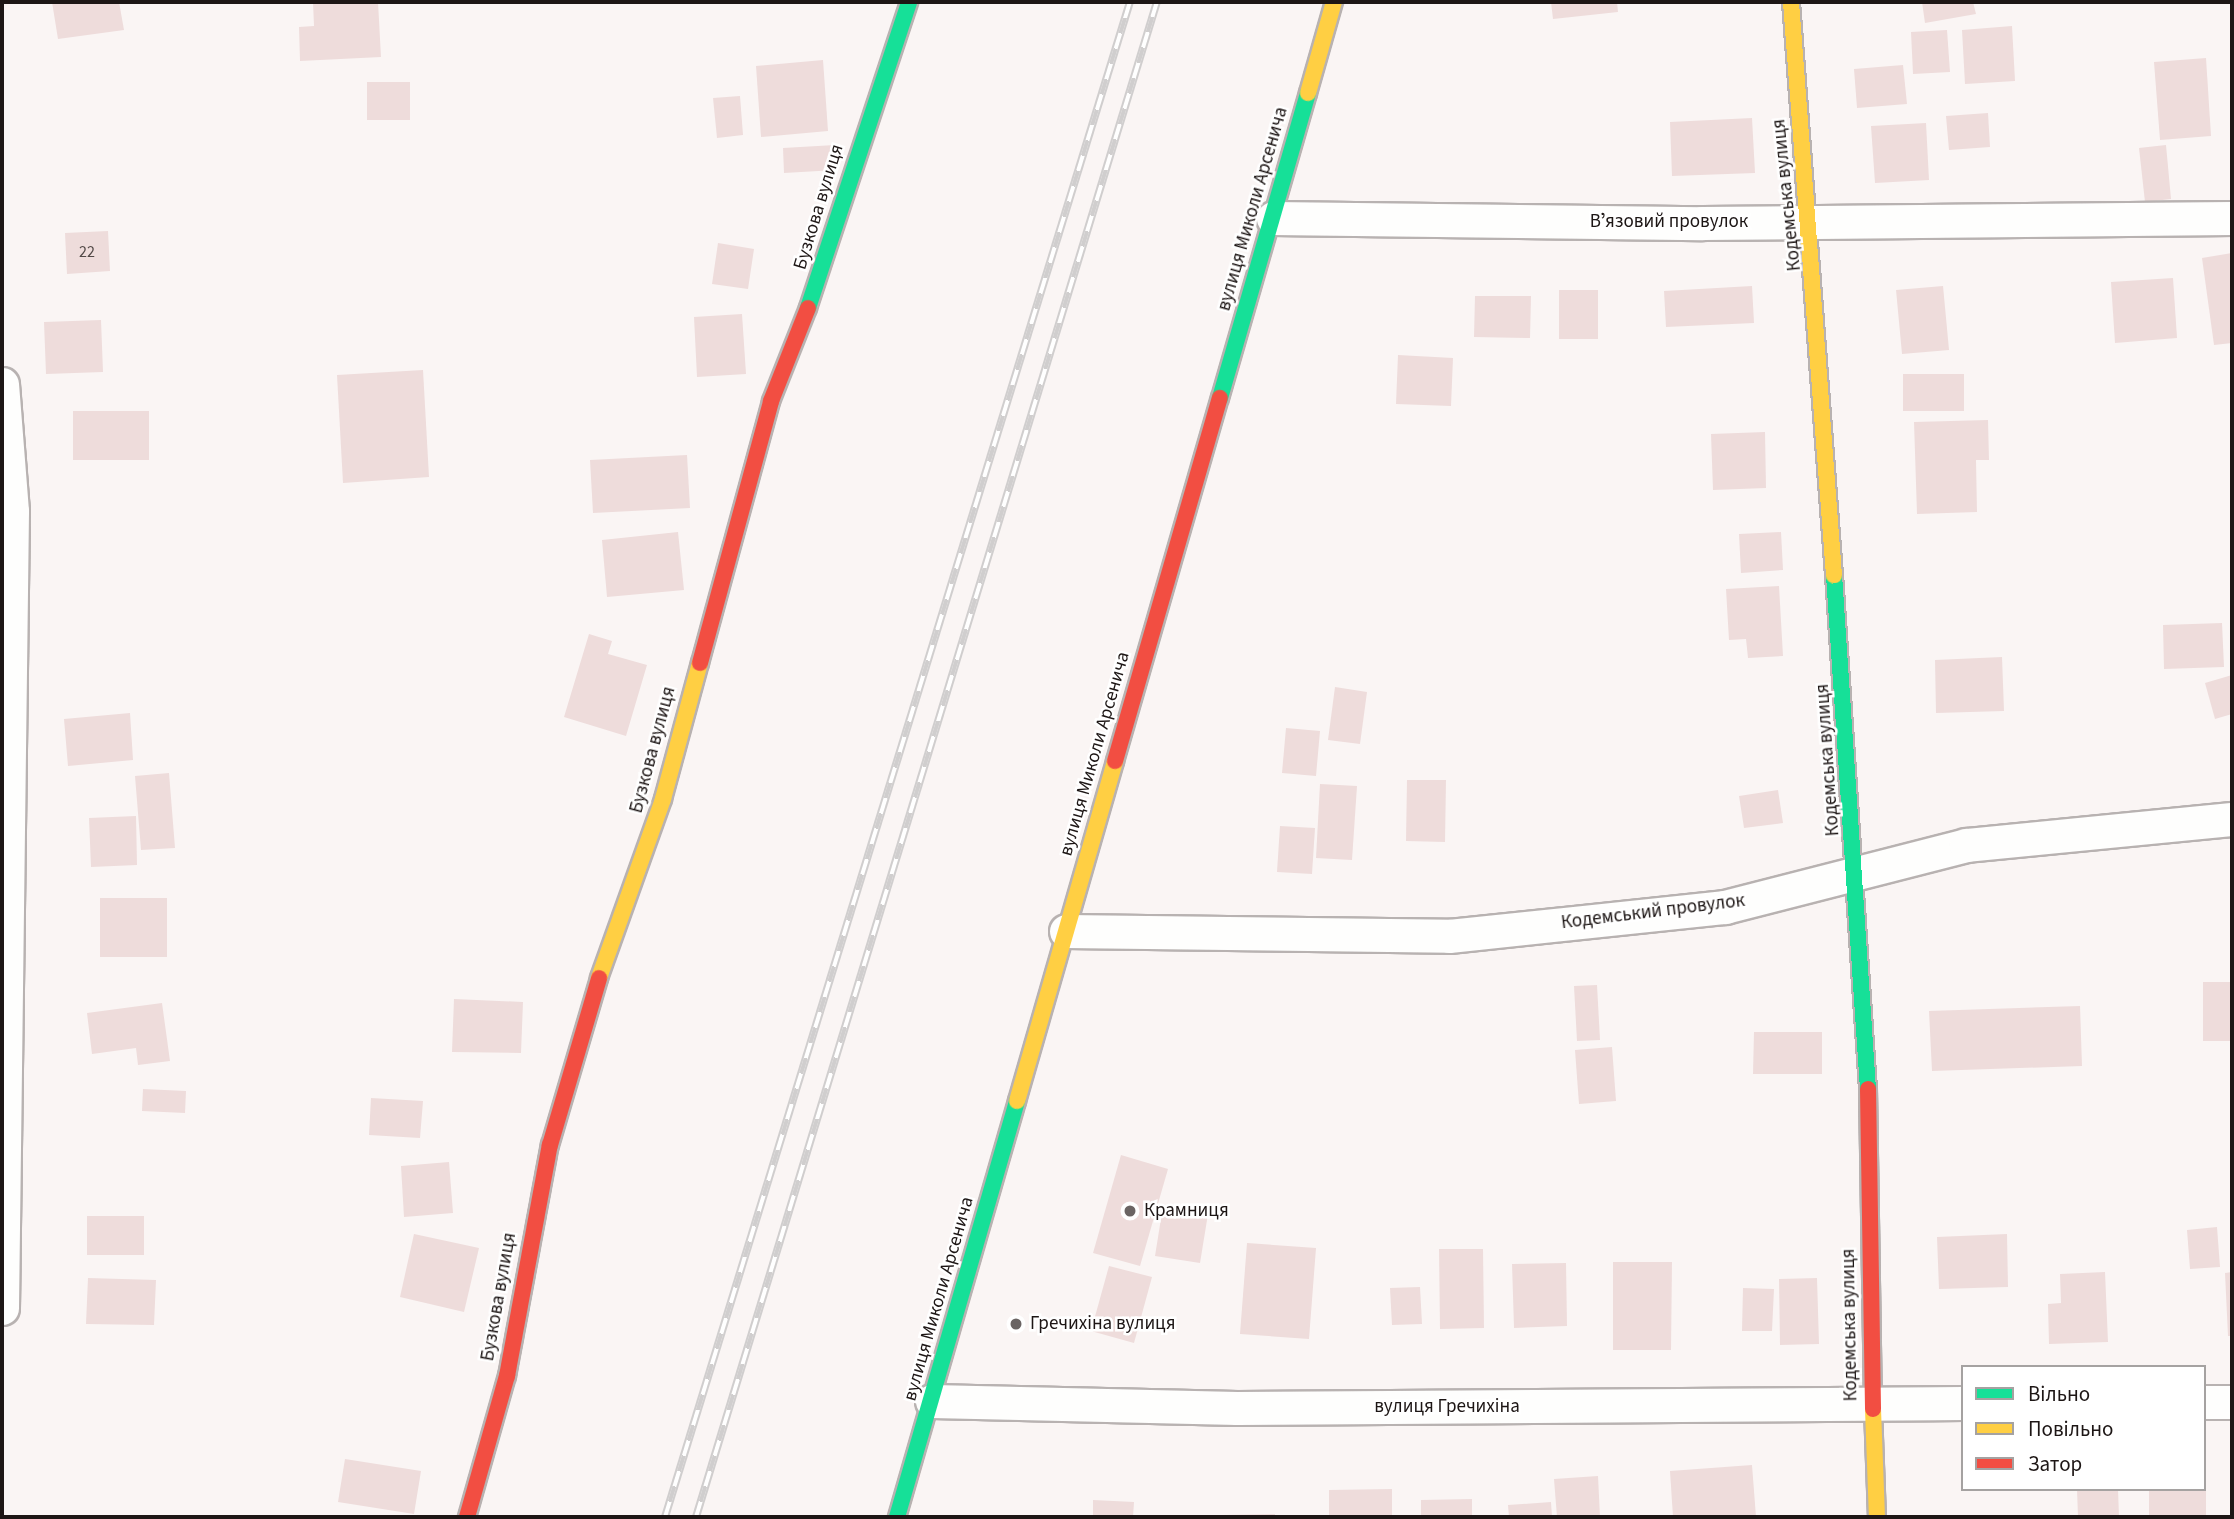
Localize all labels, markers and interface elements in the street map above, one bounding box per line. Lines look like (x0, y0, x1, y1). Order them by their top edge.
street label: вулиця Миколи Арсенича (1213, 104, 1293, 314)
street label: Кодемська вулиця (1768, 118, 1806, 272)
street label: Бузкова вулиця (789, 142, 849, 272)
street label: Вʼязовий провулок (1590, 211, 1748, 233)
house number: 22 (79, 242, 95, 262)
street label: вулиця Миколи Арсенича (1055, 649, 1135, 859)
street label: Кодемська вулиця (1811, 683, 1845, 837)
street label: Бузкова вулиця (625, 684, 681, 816)
street label: Кодемський провулок (1560, 889, 1746, 935)
street label: вулиця Миколи Арсенича (899, 1194, 979, 1404)
place label: Крамниця (1144, 1200, 1229, 1222)
marker: Крамниця (1122, 1203, 1138, 1219)
street label: Бузкова вулиця (476, 1231, 522, 1363)
street label: Кодемська вулиця (1837, 1248, 1863, 1402)
place label: Гречихіна вулиця (1030, 1313, 1176, 1335)
marker: Гречихіна вулиця (1008, 1316, 1024, 1332)
legend (1961, 1365, 2206, 1491)
text: Вільно (2028, 1379, 2090, 1409)
street label: вулиця Гречихіна (1374, 1396, 1520, 1418)
text: Повільно (2028, 1414, 2113, 1444)
text: Затор (2028, 1449, 2082, 1479)

